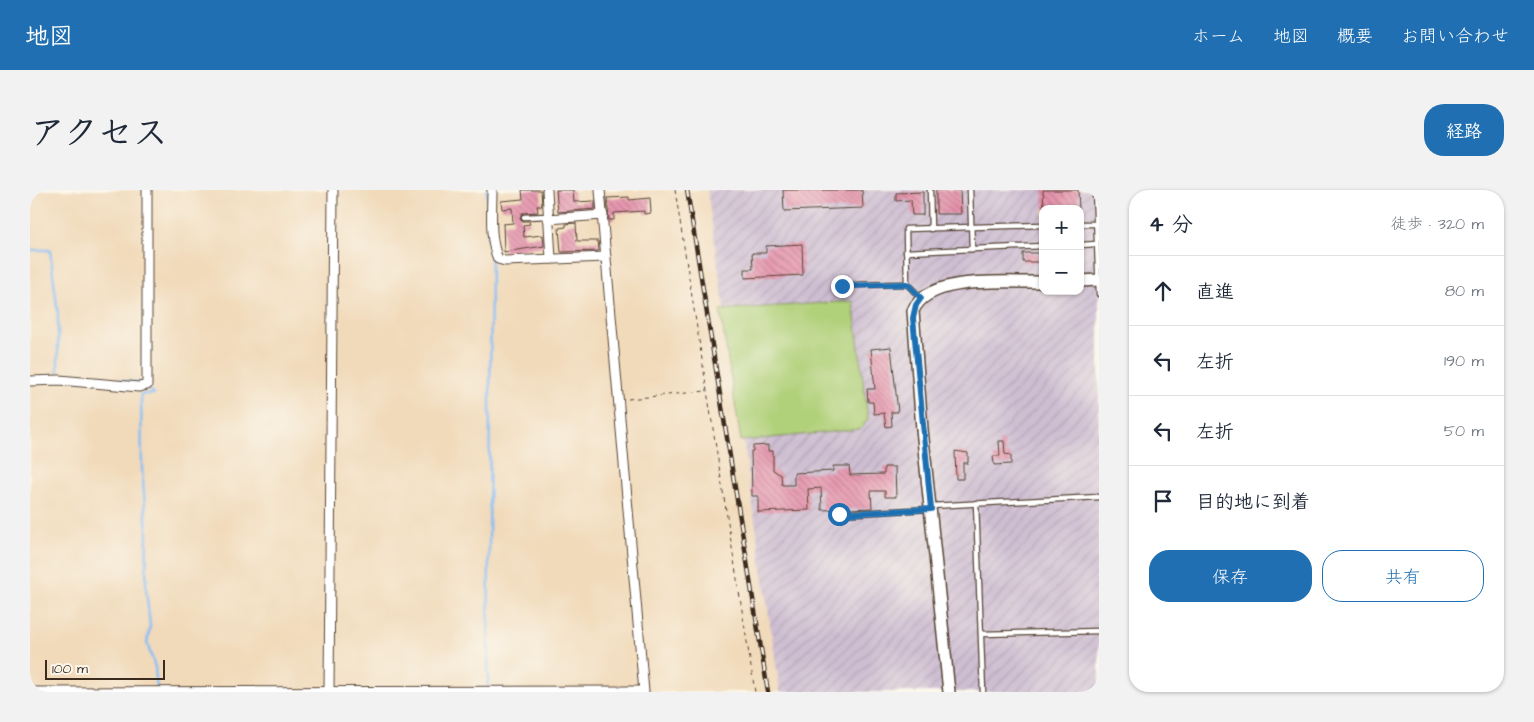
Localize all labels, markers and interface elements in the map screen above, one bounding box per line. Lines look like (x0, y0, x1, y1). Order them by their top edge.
text: 地図 (25, 20, 73, 54)
text: ホーム (1192, 24, 1245, 49)
text: 地図 (1273, 24, 1309, 49)
text: 概要 (1337, 24, 1373, 49)
text: お問い合わせ (1401, 24, 1509, 49)
button: 経路 (1424, 104, 1504, 156)
text: アクセス (30, 109, 168, 158)
map controls (1039, 205, 1084, 295)
button: + (1039, 205, 1084, 250)
text: 4 分 (1149, 210, 1193, 239)
text: 徒歩 · 320 m (1391, 213, 1484, 235)
button: − (1039, 250, 1084, 295)
route end (831, 275, 854, 298)
icon: ahead (1149, 277, 1177, 305)
text: 直進 (1196, 279, 1234, 306)
text: 80 m (1445, 280, 1484, 302)
icon: left (1149, 347, 1177, 375)
text: 左折 (1196, 349, 1234, 376)
text: 190 m (1444, 350, 1484, 372)
icon: left (1149, 417, 1177, 445)
text: 左折 (1196, 419, 1234, 446)
text: 50 m (1444, 420, 1484, 442)
icon: arrive (1149, 487, 1177, 515)
text: 目的地に到着 (1196, 489, 1310, 516)
route start (828, 503, 851, 526)
button: 保存 (1149, 550, 1312, 602)
button: 共有 (1322, 550, 1484, 602)
scale bar (45, 657, 165, 680)
text: 100 m (52, 659, 88, 679)

